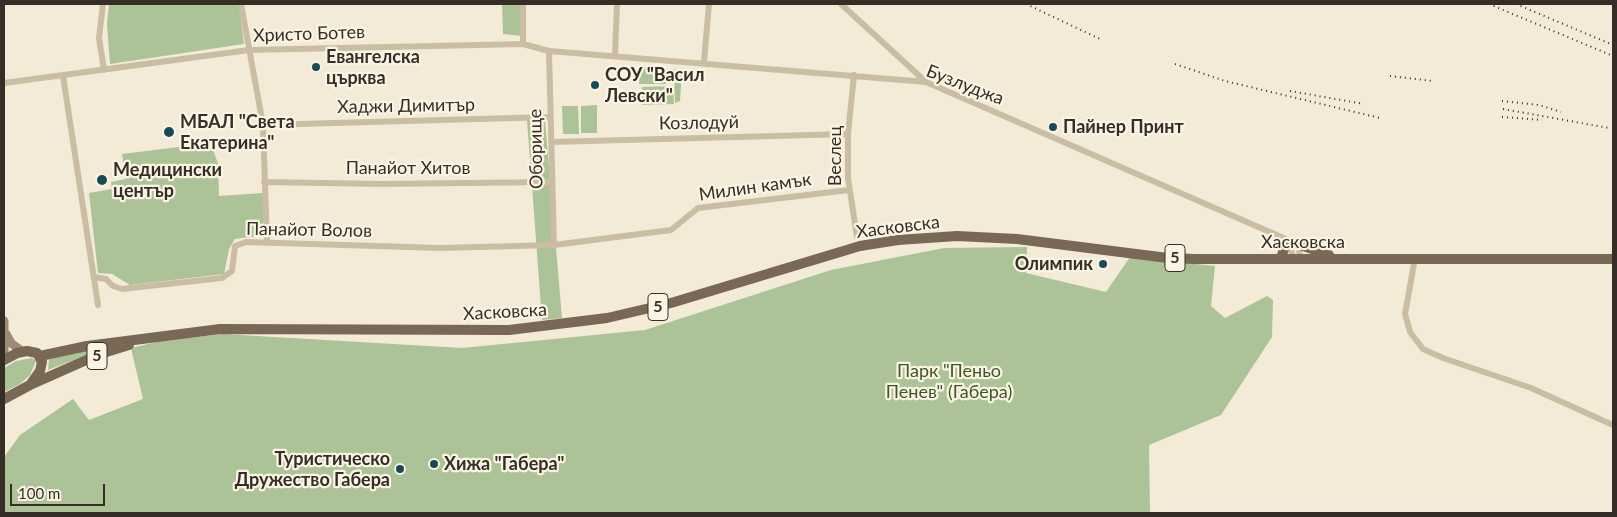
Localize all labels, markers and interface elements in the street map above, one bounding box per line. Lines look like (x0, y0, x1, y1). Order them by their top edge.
street label: Христо Ботев (253, 21, 365, 47)
place label: Евангелска църква (326, 46, 420, 88)
street label: Бузлуджа (923, 60, 1007, 110)
marker: Евангелска църква (310, 61, 322, 73)
place label: СОУ "Васил Левски" (605, 64, 705, 106)
marker: СОУ "Васил Левски" (589, 79, 601, 91)
street label: Хаджи Димитър (337, 94, 475, 118)
street label: Оборище (524, 109, 548, 189)
place label: МБАЛ "Света Екатерина" (180, 111, 295, 154)
street label: Козлодуй (659, 112, 739, 134)
place label: Пайнер Принт (1063, 116, 1184, 138)
marker: Пайнер Принт (1047, 121, 1059, 133)
marker: МБАЛ "Света Екатерина" (162, 125, 176, 139)
street label: Веслец (824, 126, 846, 186)
street label: Панайот Хитов (346, 157, 470, 179)
place label: Медицински център (113, 159, 222, 202)
street label: Милин камък (697, 168, 813, 206)
marker: Медицински център (95, 173, 109, 187)
street label: Хасковска (855, 211, 941, 243)
street label: Панайот Волов (246, 218, 372, 242)
street label: Хасковска (1261, 231, 1345, 253)
road number: 5 (1165, 244, 1185, 272)
place label: Олимпик (1015, 253, 1093, 275)
marker: Олимпик (1097, 258, 1109, 270)
road number: 5 (648, 294, 668, 320)
street label: Хасковска (462, 299, 548, 325)
road number: 5 (87, 342, 107, 370)
park label: Парк "Пеньо Пенев" (Габера) (886, 360, 1012, 402)
place label: Туристическо Дружество Габера (235, 448, 390, 490)
place label: Хижа "Габера" (444, 453, 564, 475)
marker: Хижа "Габера" (428, 458, 440, 470)
marker: Туристическо Дружество Габера (394, 463, 406, 475)
scale bar (12, 474, 108, 506)
text: 100 m (18, 484, 60, 502)

